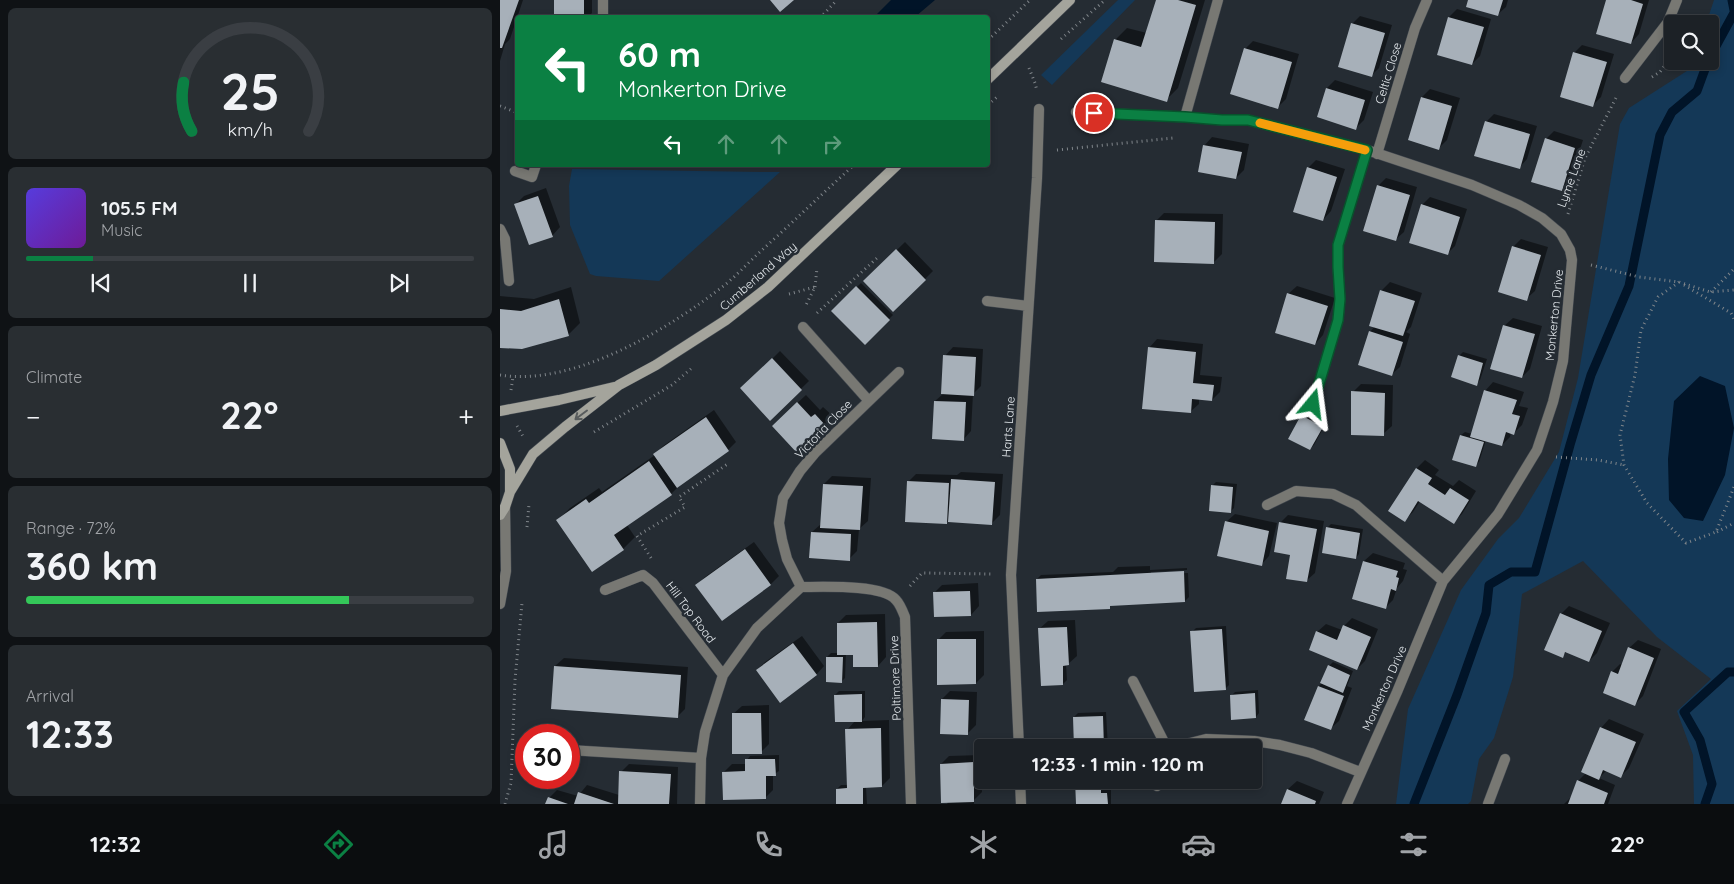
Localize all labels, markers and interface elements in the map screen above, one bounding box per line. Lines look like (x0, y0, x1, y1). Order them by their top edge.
map controls (1664, 15, 1719, 70)
button: search (1664, 15, 1719, 70)
text: 60 m (618, 32, 701, 76)
icon: left (535, 35, 600, 100)
street label: Celtic Close (1372, 40, 1405, 106)
text: 25 (220, 58, 280, 123)
text: Monkerton Drive (618, 75, 787, 103)
pin (1073, 92, 1115, 134)
icon: arrive (1080, 99, 1108, 127)
text: km/h (227, 118, 273, 140)
icon: left (659, 130, 687, 158)
icon: ahead (712, 130, 740, 158)
icon: ahead (765, 130, 793, 158)
icon: right (818, 130, 846, 158)
street label: Lyme Lane (1553, 146, 1589, 209)
text: 105.5 FM (101, 196, 177, 220)
text: Music (101, 220, 143, 240)
street label: Cumberland Way (716, 238, 800, 314)
street label: Monkerton Drive (1542, 268, 1566, 362)
icon: previous (87, 269, 115, 297)
icon: pause (236, 269, 264, 297)
icon: next (385, 269, 413, 297)
text: Climate (26, 367, 82, 387)
position arrow (1286, 377, 1338, 429)
text: 22° (220, 391, 278, 439)
street label: Victoria Close (791, 396, 855, 462)
street label: Harts Lane (998, 396, 1018, 458)
text: − (26, 399, 41, 434)
text: + (458, 399, 474, 434)
one-way arrow (575, 409, 588, 420)
text: Range · 72% (26, 518, 116, 538)
text: 360 km (26, 542, 158, 590)
street label: Hill Top Road (663, 578, 719, 646)
street label: Poltimore Drive (886, 635, 904, 721)
street label: Monkerton Drive (1358, 643, 1410, 733)
text: Arrival (26, 686, 74, 706)
text: 12:33 (26, 710, 114, 758)
speed limit sign: 30 (515, 724, 580, 789)
text: 12:33 · 1 min · 120 m (1032, 752, 1204, 776)
icon: directions (321, 827, 356, 862)
icon: music (536, 827, 571, 862)
icon: phone (751, 827, 786, 862)
icon: climate (966, 827, 1001, 862)
icon: car (1181, 827, 1216, 862)
icon: filters (1396, 827, 1431, 862)
text: 12:32 (90, 830, 141, 858)
text: 22° (1610, 830, 1644, 858)

